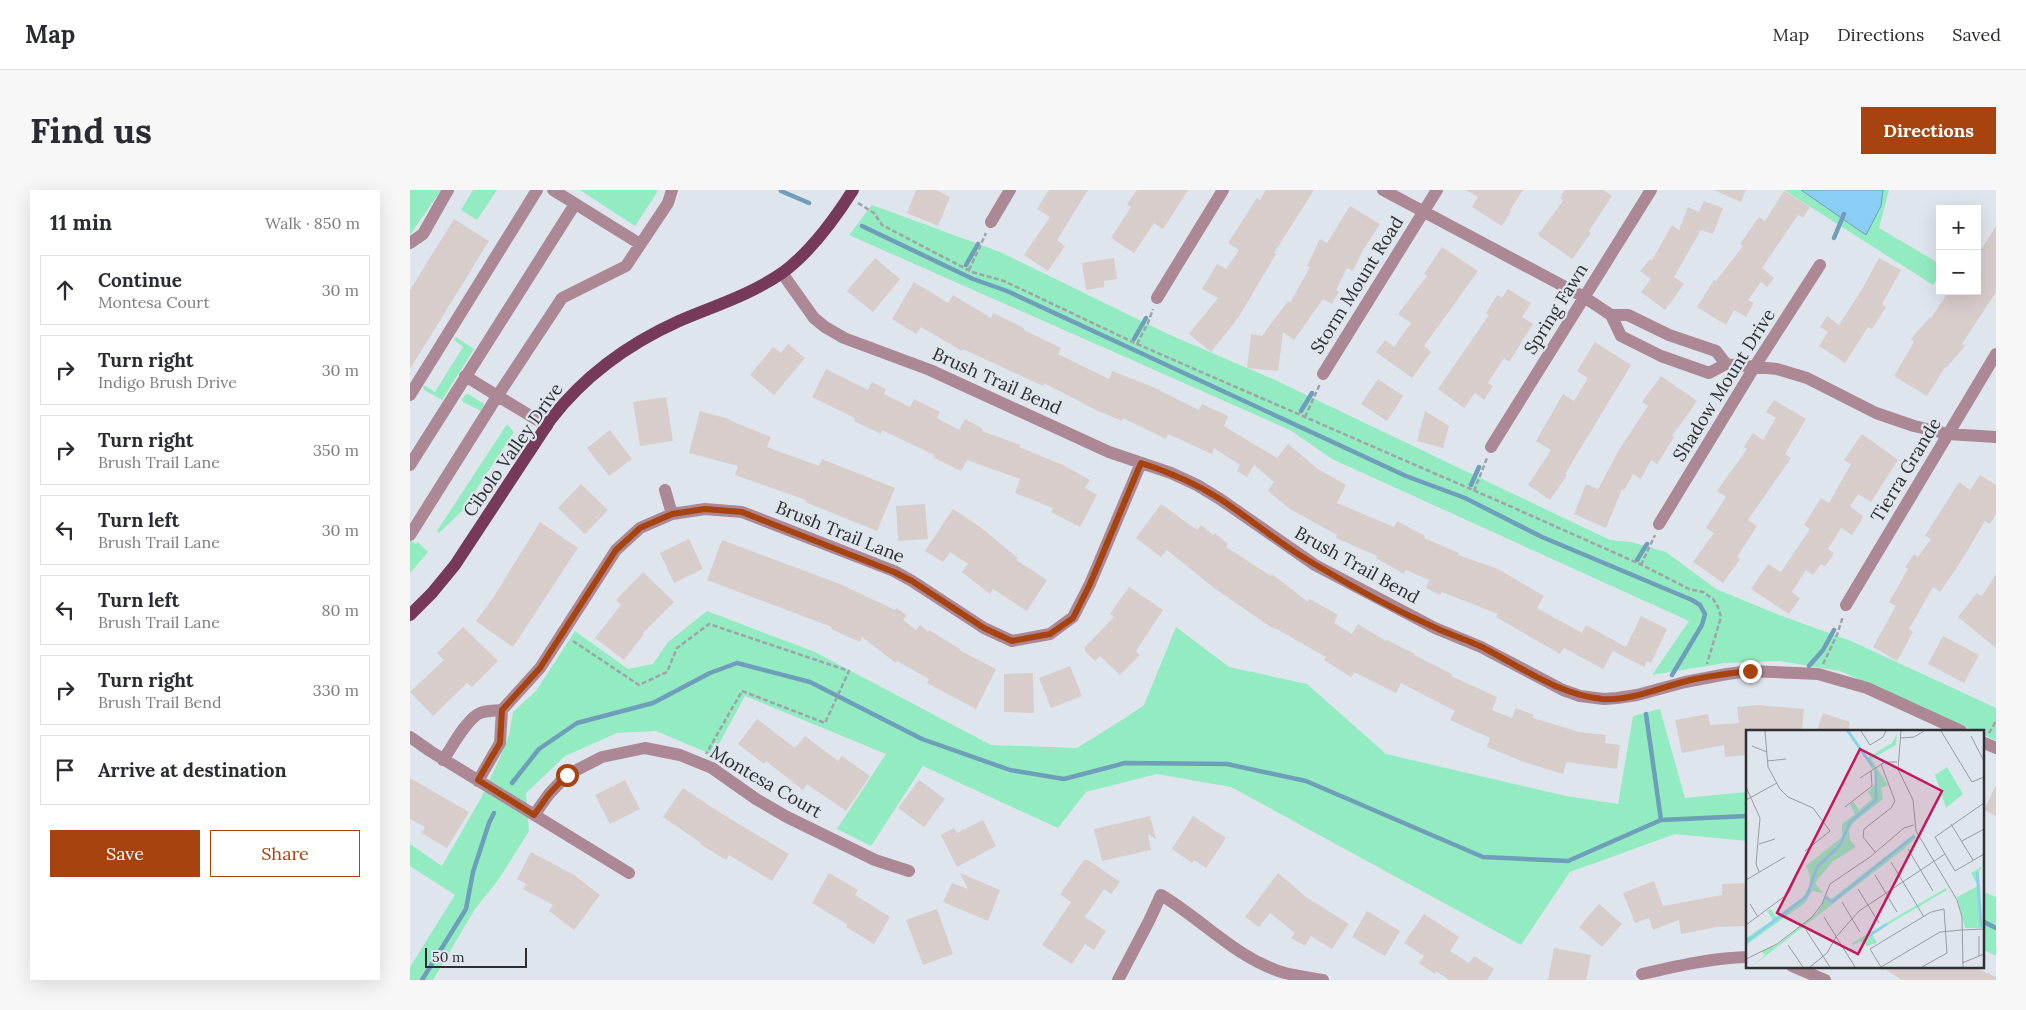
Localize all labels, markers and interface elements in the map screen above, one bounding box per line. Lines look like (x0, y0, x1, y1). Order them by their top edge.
text: Map (25, 19, 75, 50)
text: Map (1773, 23, 1809, 46)
text: Directions (1837, 23, 1924, 46)
text: Saved (1952, 23, 2001, 46)
button: Directions (1861, 107, 1996, 154)
text: Find us (30, 108, 152, 153)
map controls (1936, 205, 1981, 295)
button: + (1936, 205, 1981, 250)
text: 11 min (50, 209, 112, 236)
street label: Storm Mount Road (1305, 211, 1408, 358)
text: Walk · 850 m (265, 213, 360, 233)
button: − (1936, 250, 1981, 295)
street label: Spring Fawn (1519, 259, 1593, 358)
text: Continue (98, 268, 182, 292)
icon: ahead (51, 276, 79, 304)
text: 30 m (322, 280, 359, 300)
text: Montesa Court (98, 292, 210, 312)
street label: Shadow Mount Drive (1667, 304, 1780, 465)
street label: Brush Trail Bend (929, 342, 1066, 419)
text: Turn right (98, 348, 194, 372)
icon: right (51, 356, 79, 384)
text: 30 m (322, 360, 359, 380)
text: Indigo Brush Drive (98, 372, 237, 392)
street label: Cibolo Valley Drive (458, 378, 567, 521)
street label: Tierra Grande (1865, 413, 1946, 526)
text: Turn right (98, 428, 194, 452)
icon: right (51, 436, 79, 464)
text: 350 m (313, 440, 359, 460)
text: Brush Trail Lane (98, 452, 220, 472)
street label: Brush Trail Lane (772, 495, 908, 568)
text: Turn left (98, 508, 179, 532)
icon: left (51, 516, 79, 544)
text: 30 m (322, 520, 359, 540)
street label: Brush Trail Bend (1291, 521, 1424, 608)
text: Brush Trail Lane (98, 532, 220, 552)
text: Turn left (98, 588, 179, 612)
icon: left (51, 596, 79, 624)
text: 80 m (322, 600, 359, 620)
text: Brush Trail Lane (98, 612, 220, 632)
route end (1739, 660, 1762, 683)
text: Turn right (98, 668, 194, 692)
icon: right (51, 676, 79, 704)
text: 330 m (313, 680, 359, 700)
text: Brush Trail Bend (98, 692, 222, 712)
inset map (1746, 730, 1984, 968)
street label: Montesa Court (706, 740, 826, 823)
icon: arrive (51, 756, 79, 784)
text: Arrive at destination (98, 758, 287, 782)
route start (556, 764, 579, 787)
button: Save (50, 830, 200, 877)
button: Share (210, 830, 360, 877)
scale bar (425, 945, 528, 968)
text: 50 m (432, 948, 465, 966)

